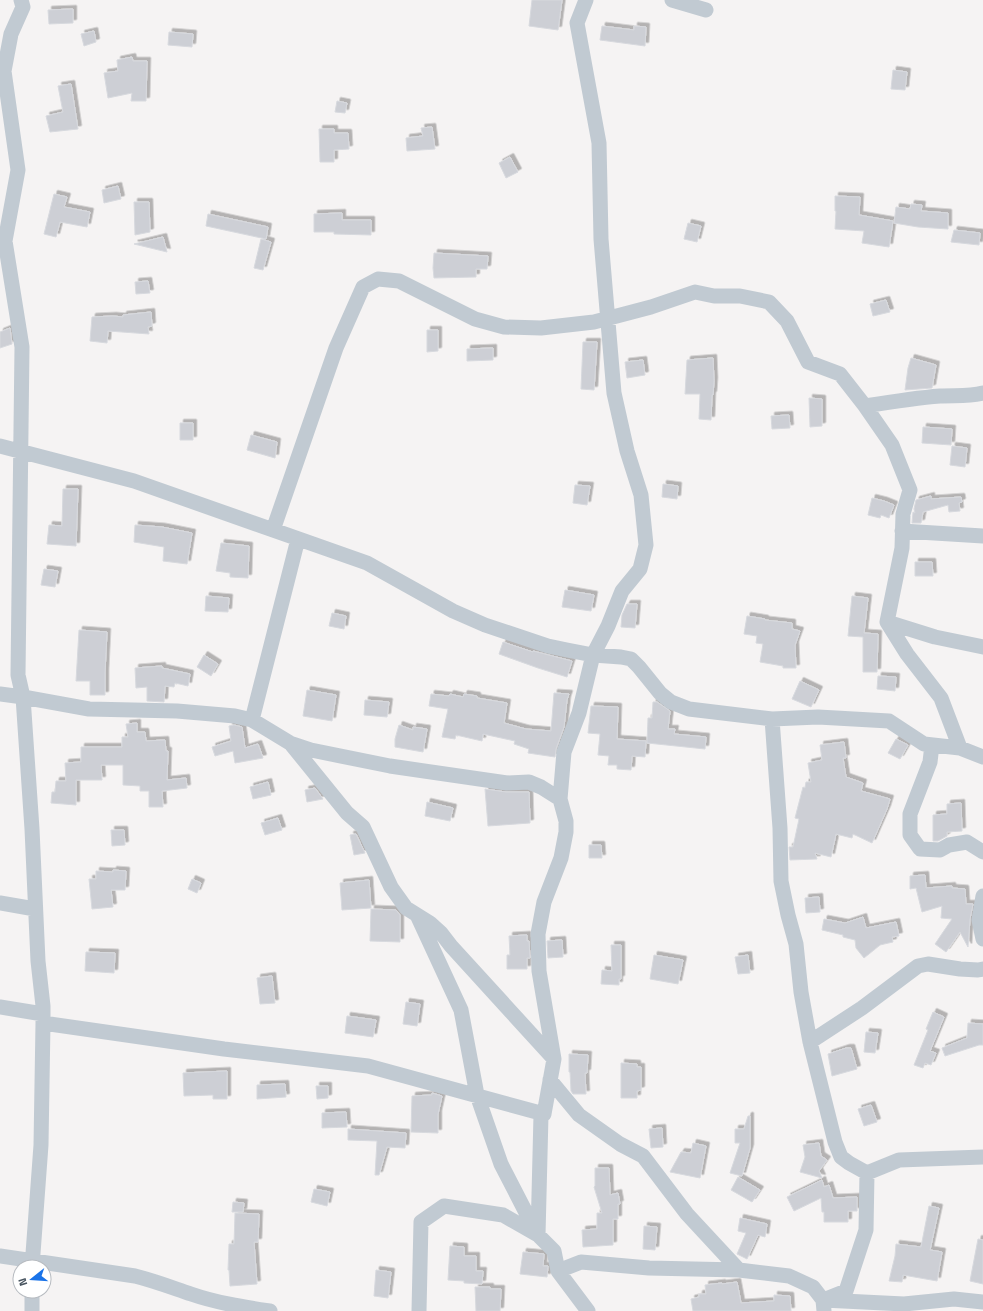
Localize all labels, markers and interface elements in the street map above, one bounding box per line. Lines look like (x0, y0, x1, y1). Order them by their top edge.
north arrow (12, 1259, 52, 1299)
text: N (14, 1276, 31, 1288)

